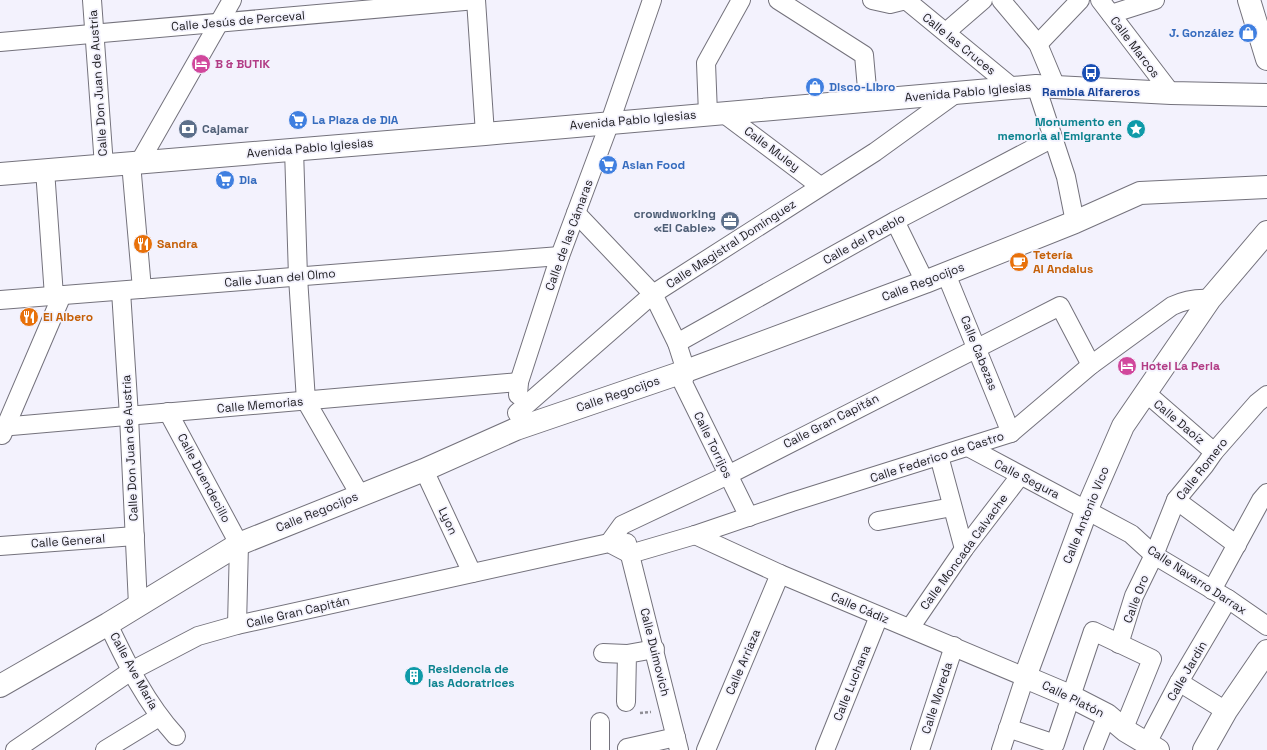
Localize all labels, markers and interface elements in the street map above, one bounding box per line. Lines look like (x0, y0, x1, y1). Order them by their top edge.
street label: Calle Jesús de Perceval (170, 7, 306, 35)
street label: Calle Don Juan de Austria (85, 9, 111, 157)
street label: Calle las Cruces (919, 9, 999, 79)
street label: Calle Marcos (1107, 13, 1163, 81)
shop icon: J. González (1237, 22, 1259, 44)
place label: J. González (1169, 25, 1234, 41)
hotel icon: B & BUTIK (190, 53, 212, 75)
place label: B & BUTIK (215, 56, 270, 72)
bus stop icon: Rambla Alfareros (1080, 62, 1102, 84)
shop icon: Disco-Libro (804, 76, 826, 98)
street label: Avenida Pablo Iglesias (904, 78, 1032, 106)
place label: Disco-Libro (829, 79, 895, 95)
place label: Rambla Alfareros (1042, 84, 1140, 100)
street label: Avenida Pablo Iglesias (569, 106, 697, 134)
supermarket icon: La Plaza de DIA (287, 109, 309, 131)
place label: La Plaza de DIA (312, 112, 399, 128)
place label: Monumento en memoria al Emigrante (997, 114, 1122, 144)
bank icon: Cajamar (177, 118, 199, 140)
place icon: Monumento en memoria al Emigrante (1125, 118, 1147, 140)
place label: Cajamar (202, 121, 249, 137)
street label: Calle Muley (741, 123, 803, 175)
street label: Avenida Pablo Iglesias (246, 134, 374, 162)
supermarket icon: Asian Food (597, 154, 619, 176)
place label: Asian Food (622, 157, 685, 173)
supermarket icon: Dia (214, 169, 236, 191)
place label: Dia (239, 172, 257, 188)
street label: Calle de las Cámaras (541, 177, 597, 293)
street label: Calle Magistral Dominguez (663, 196, 799, 292)
place label: crowdworking «El Cable» (634, 206, 716, 236)
office icon: crowdworking «El Cable» (719, 210, 741, 232)
street label: Calle del Pueblo (820, 210, 908, 268)
restaurant icon: Sandra (132, 233, 154, 255)
place label: Sandra (157, 236, 198, 252)
place label: Tetería Al Andalus (1033, 247, 1093, 277)
cafe icon: Tetería Al Andalus (1008, 251, 1030, 273)
street label: Calle Regocijos (879, 259, 967, 305)
street label: Calle Juan del Olmo (224, 265, 336, 291)
restaurant icon: El Albero (18, 306, 40, 328)
place label: El Albero (43, 309, 93, 325)
street label: Calle Cabezas (957, 313, 1001, 393)
hotel icon: Hotel La Perla (1116, 355, 1138, 377)
place label: Hotel La Perla (1141, 358, 1220, 374)
street label: Calle Regocijos (574, 372, 662, 416)
street label: Calle Don Juan de Austria (118, 374, 142, 522)
street label: Calle Gran Capitán (780, 390, 882, 452)
street label: Calle Memorias (216, 393, 304, 417)
street label: Calle Daoíz (1150, 396, 1208, 448)
street label: Calle Torrijos (690, 409, 736, 481)
street label: Calle Federico de Castro (868, 428, 1006, 486)
street label: Calle Duendecillo (174, 431, 234, 525)
street label: Calle Romero (1173, 435, 1231, 503)
street label: Calle Segura (992, 456, 1063, 502)
street label: Calle Antonio Vico (1059, 464, 1113, 566)
street label: Calle Regocijos (274, 488, 360, 536)
street label: Calle Moncada Calvache (916, 491, 1012, 613)
street label: Lyon (435, 505, 461, 537)
street label: Calle General (30, 530, 106, 552)
street label: Calle Navarro Darrax (1144, 542, 1250, 618)
street label: Calle Oro (1119, 573, 1153, 625)
street label: Calle Cádiz (828, 589, 892, 627)
street label: Calle Gran Capitán (245, 592, 351, 632)
street label: Calle Duimovich (636, 606, 674, 698)
street label: Calle Arriaza (722, 627, 764, 697)
street label: Calle Ave María (106, 630, 162, 713)
street label: Calle Jardin (1163, 638, 1211, 704)
street label: Calle Luchana (830, 643, 874, 723)
street label: Calle Moreda (918, 660, 956, 736)
place label: Residencia de las Adoratrices (428, 661, 515, 691)
building icon: Residencia de las Adoratrices (403, 665, 425, 687)
street label: Calle Platón (1039, 677, 1107, 721)

